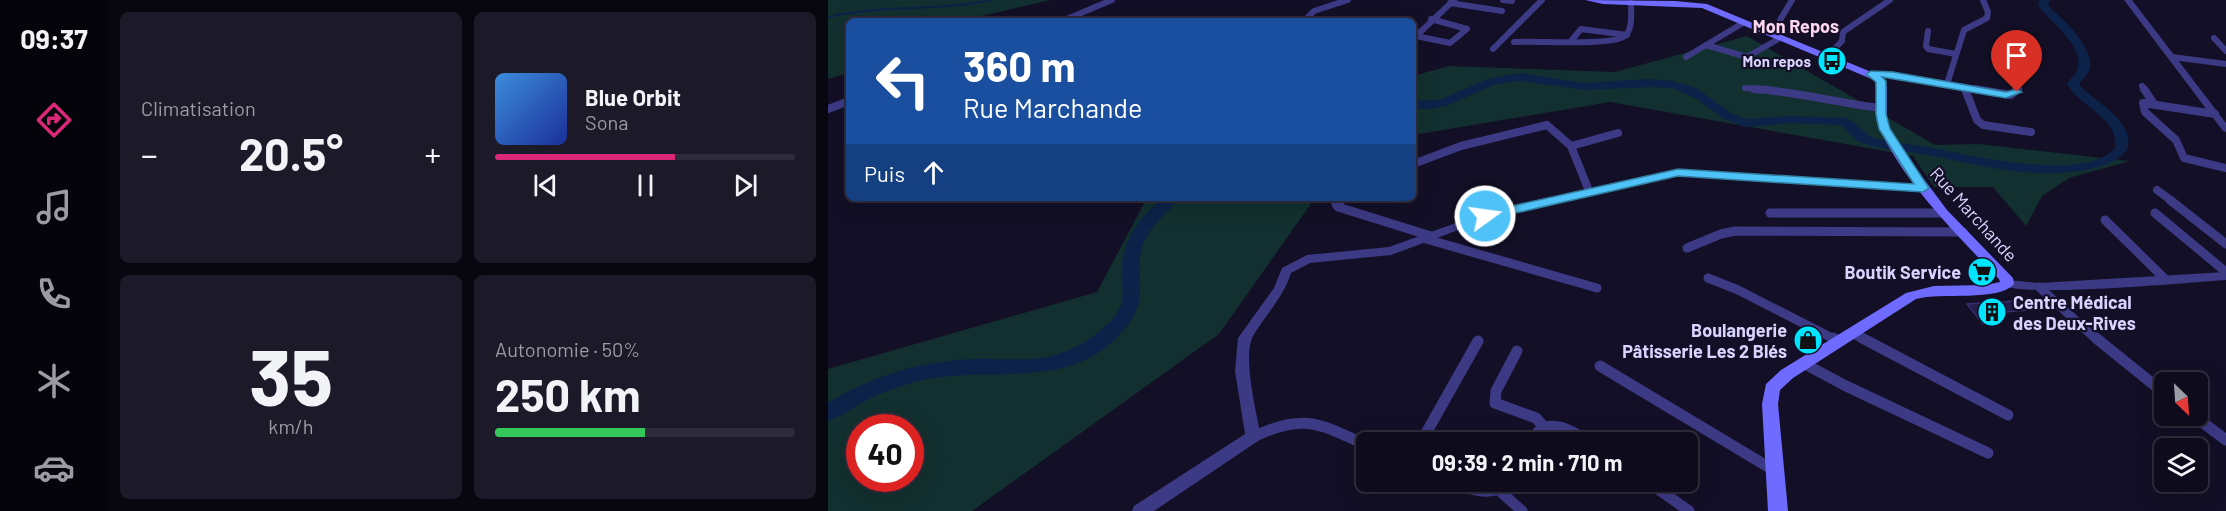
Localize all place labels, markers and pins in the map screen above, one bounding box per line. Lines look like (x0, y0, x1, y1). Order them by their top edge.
pin (1991, 30, 2042, 92)
bus stop icon: Mon repos (1816, 45, 1848, 77)
place label: Mon repos (1743, 52, 1811, 70)
supermarket icon: Boutik Service (1966, 256, 1998, 288)
place label: Boutik Service (1844, 261, 1961, 283)
place label: Centre Médical des Deux-Rives (2013, 291, 2136, 334)
building icon: Centre Médical des Deux-Rives (1976, 296, 2008, 328)
place label: Boulangerie Pâtisserie Les 2 Blés (1622, 319, 1787, 362)
shop icon: Boulangerie Pâtisserie Les 2 Blés (1792, 324, 1824, 356)

